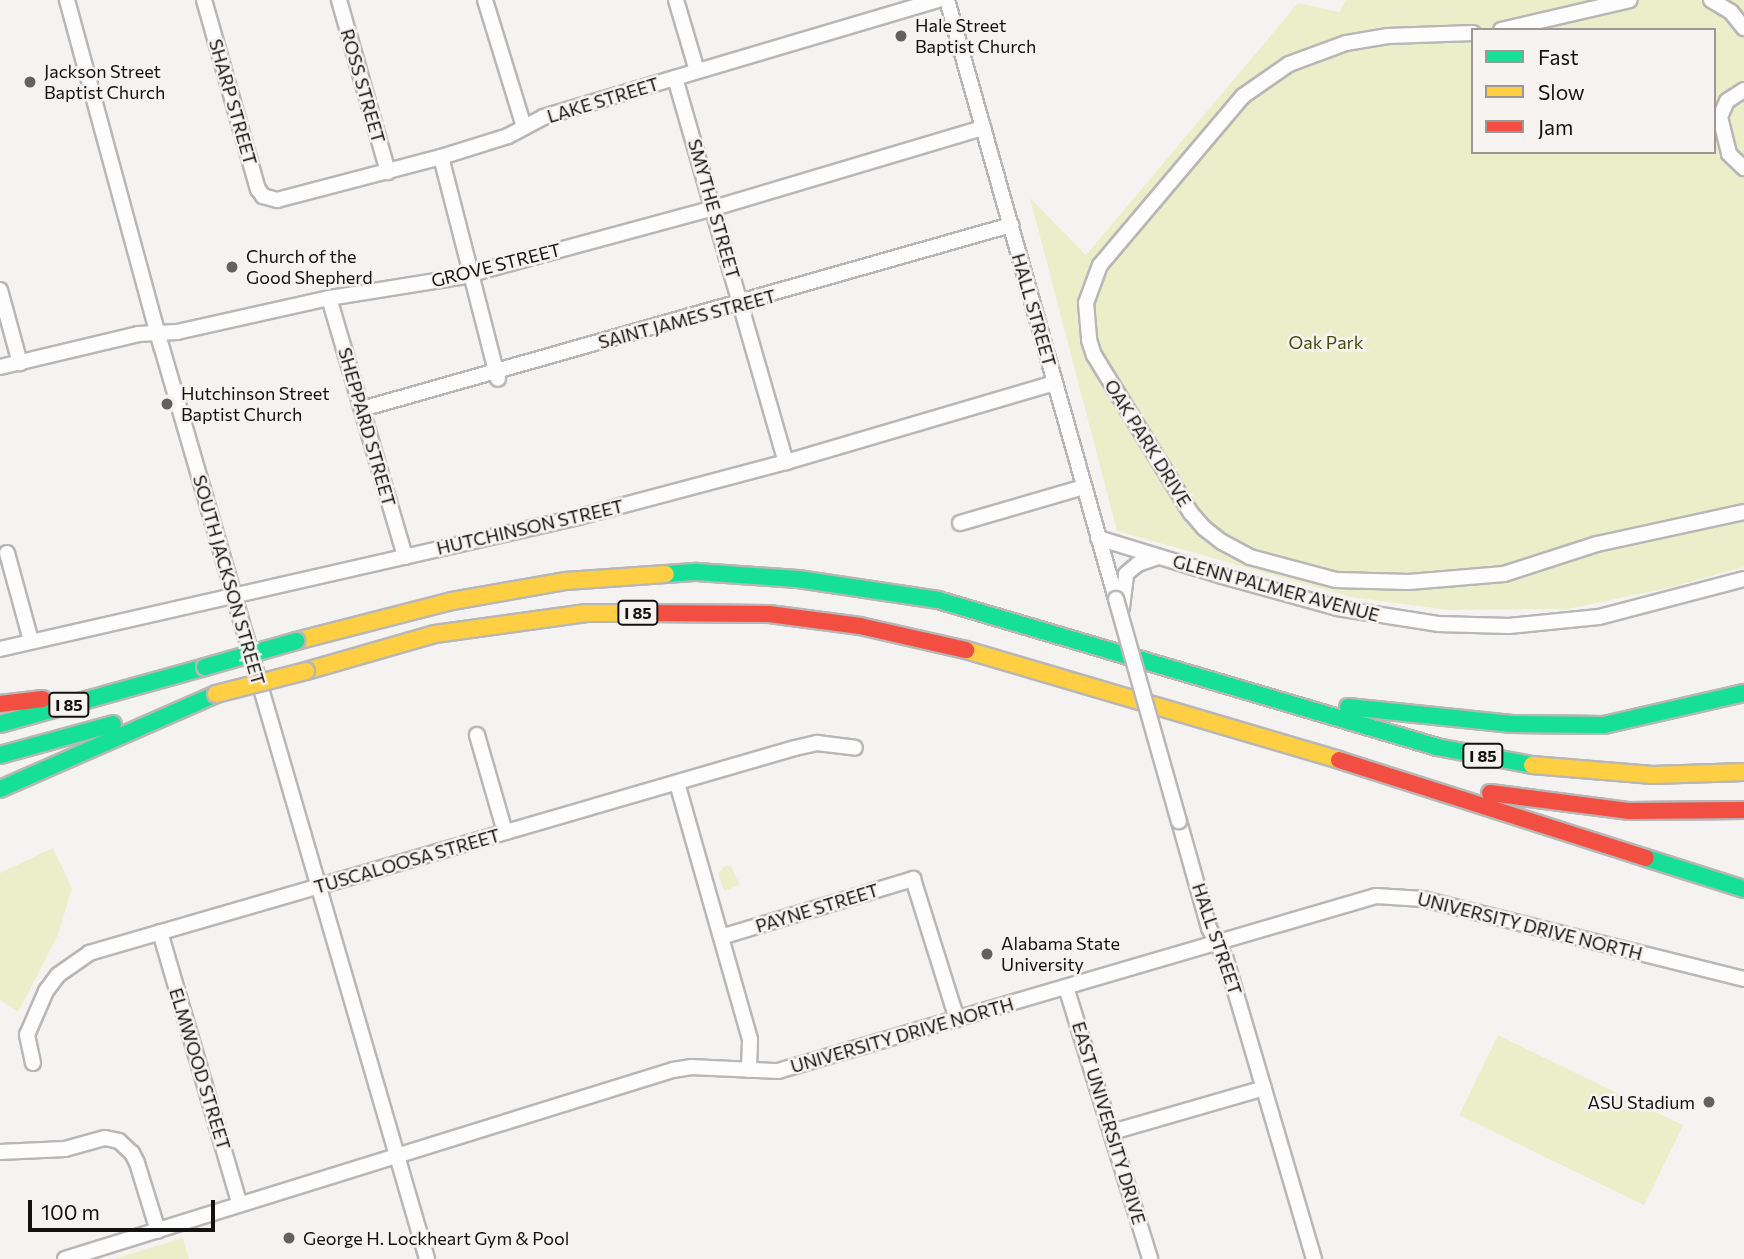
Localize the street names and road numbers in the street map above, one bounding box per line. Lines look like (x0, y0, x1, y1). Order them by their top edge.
street label: ROSS STREET (336, 26, 390, 146)
street label: SHARP STREET (205, 36, 261, 168)
street label: LAKE STREET (544, 73, 662, 127)
street label: SMYTHE STREET (684, 137, 744, 281)
street label: GROVE STREET (429, 238, 563, 292)
street label: HALL STREET (1008, 251, 1060, 369)
street label: SAINT JAMES STREET (596, 285, 778, 353)
street label: SHEPPARD STREET (334, 345, 400, 509)
street label: OAK PARK DRIVE (1100, 375, 1196, 511)
street label: SOUTH JACKSON STREET (189, 472, 269, 688)
street label: HUTCHINSON STREET (434, 495, 626, 559)
street label: GLENN PALMER AVENUE (1170, 550, 1382, 626)
road number: I 85 (617, 600, 659, 626)
road number: I 85 (48, 692, 90, 718)
road number: I 85 (1462, 744, 1504, 768)
street label: TUSCALOOSA STREET (311, 824, 503, 898)
street label: PAYNE STREET (753, 879, 881, 937)
street label: HALL STREET (1188, 880, 1246, 998)
street label: UNIVERSITY DRIVE NORTH (1415, 888, 1645, 964)
street label: ELMWOOD STREET (165, 985, 235, 1153)
street label: UNIVERSITY DRIVE NORTH (788, 993, 1016, 1077)
street label: EAST UNIVERSITY DRIVE (1068, 1019, 1150, 1227)

